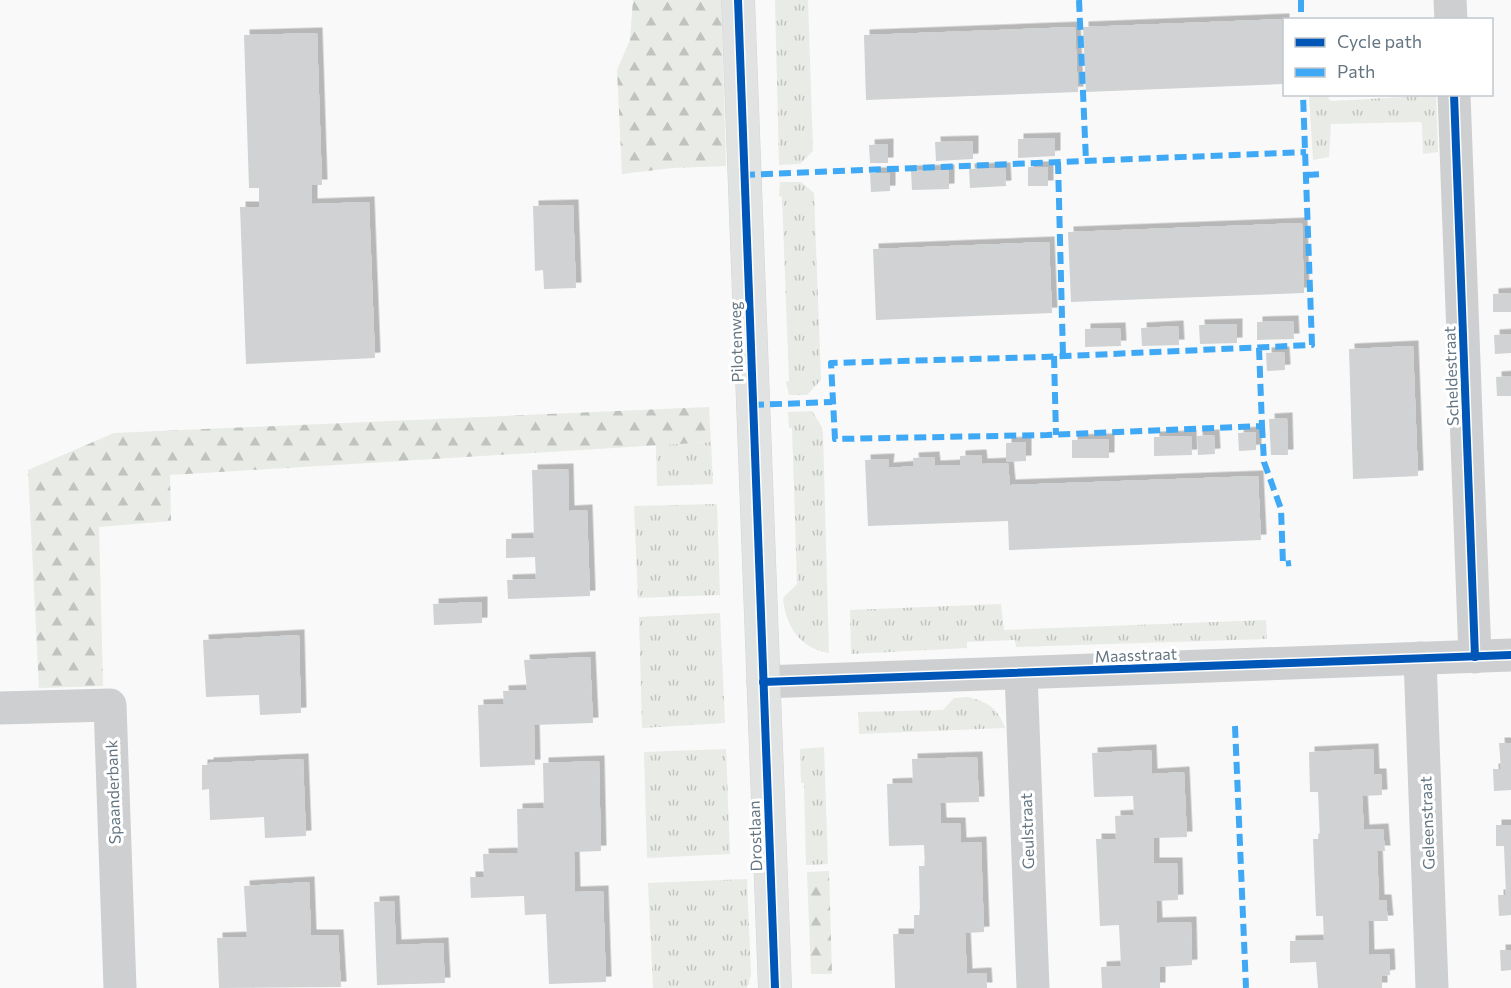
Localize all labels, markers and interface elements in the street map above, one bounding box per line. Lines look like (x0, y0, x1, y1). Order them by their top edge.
legend (1283, 18, 1493, 96)
text: Cycle path (1337, 30, 1422, 52)
text: Path (1337, 60, 1375, 82)
street label: Pilotenweg (725, 301, 746, 383)
street label: Scheldestraat (1439, 325, 1462, 426)
street label: Maasstraat (1094, 644, 1178, 665)
street label: Spaanderbank (101, 739, 124, 845)
street label: Geleenstraat (1415, 775, 1438, 870)
street label: Geulstraat (1016, 792, 1037, 870)
street label: Drostlaan (744, 800, 765, 872)

